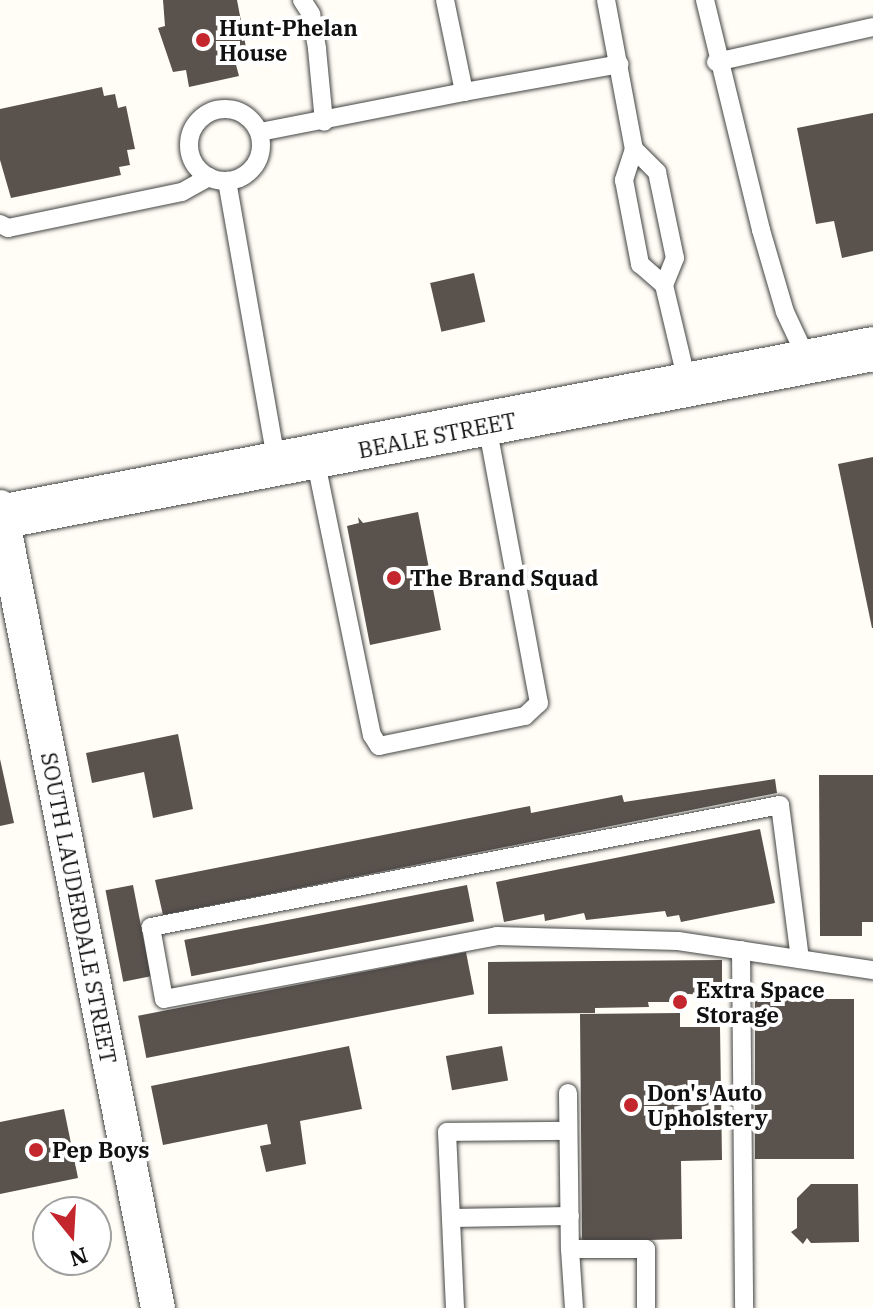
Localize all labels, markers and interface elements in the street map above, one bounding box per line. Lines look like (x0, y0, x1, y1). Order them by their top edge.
place label: Hunt-Phelan House (219, 14, 358, 66)
marker: Hunt-Phelan House (194, 31, 212, 49)
street label: BEALE STREET (356, 407, 518, 463)
place label: The Brand Squad (410, 565, 598, 591)
marker: The Brand Squad (385, 569, 403, 587)
street label: SOUTH LAUDERDALE STREET (36, 750, 122, 1066)
place label: Extra Space Storage (696, 976, 825, 1028)
marker: Extra Space Storage (671, 993, 689, 1011)
place label: Don's Auto Upholstery (647, 1079, 768, 1130)
marker: Don's Auto Upholstery (622, 1096, 640, 1114)
place label: Pep Boys (52, 1137, 149, 1163)
marker: Pep Boys (27, 1141, 45, 1159)
north arrow (32, 1196, 112, 1276)
text: N (66, 1241, 92, 1274)

